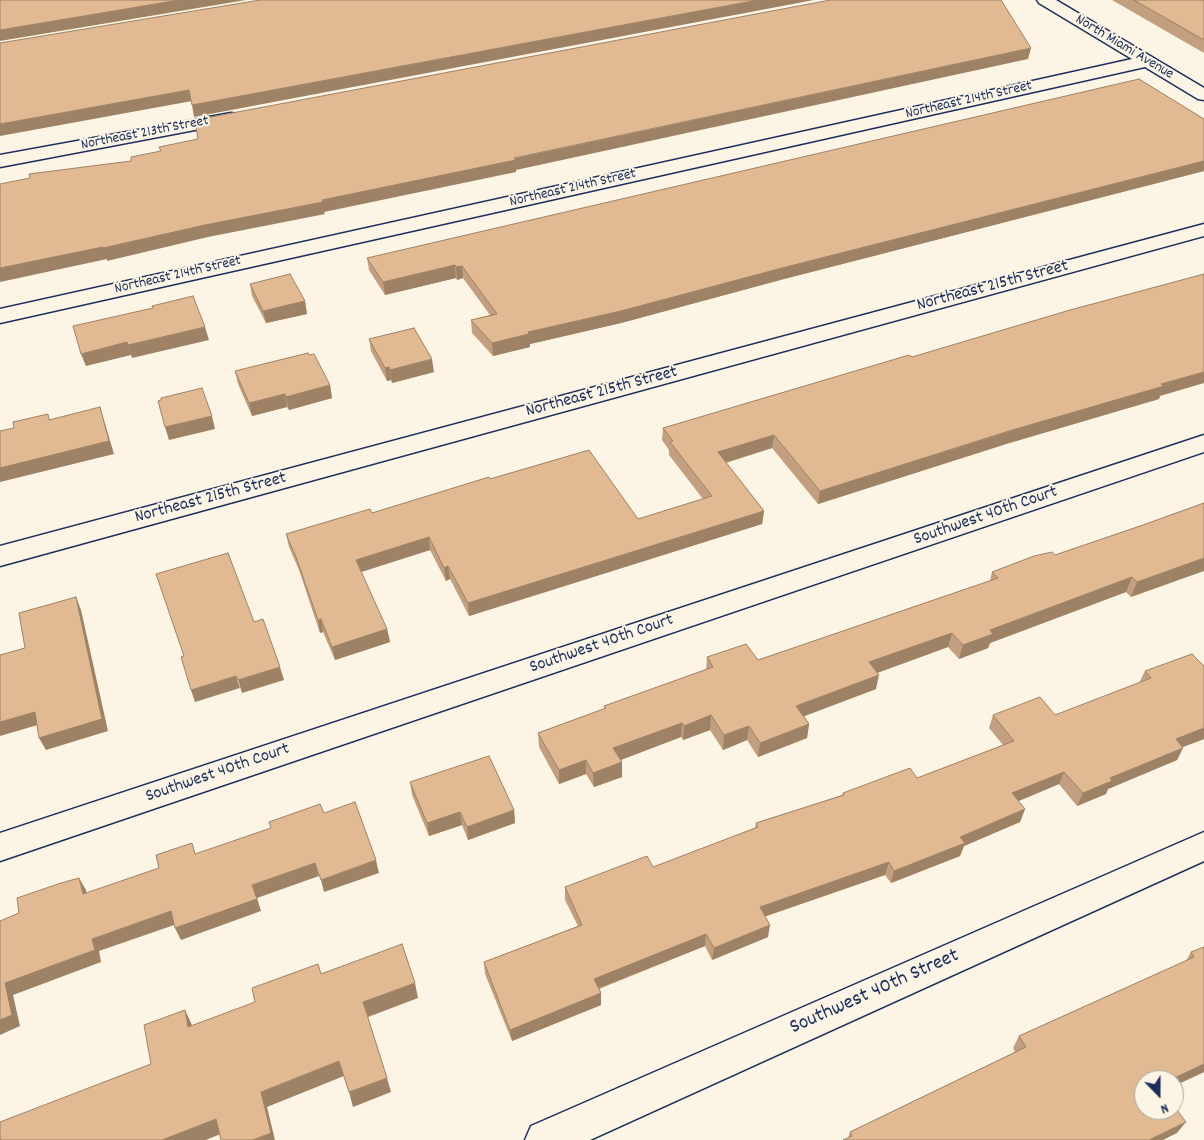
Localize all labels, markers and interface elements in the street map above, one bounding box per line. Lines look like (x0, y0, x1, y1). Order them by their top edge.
street label: North Miami Avenue (1072, 12, 1176, 84)
street label: Northeast 214th Street (904, 78, 1034, 124)
street label: Northeast 213th Street (80, 113, 210, 155)
street label: Northeast 214th Street (508, 166, 638, 212)
street label: Northeast 214th Street (113, 253, 243, 299)
street label: Northeast 215th Street (915, 256, 1071, 318)
street label: Northeast 215th Street (524, 362, 680, 424)
street label: Northeast 215th Street (133, 468, 289, 530)
street label: Southwest 40th Court (911, 482, 1061, 552)
street label: Southwest 40th Court (527, 610, 677, 680)
street label: Southwest 40th Court (143, 739, 293, 809)
street label: Southwest 40th Street (786, 944, 964, 1042)
north arrow (1134, 1070, 1184, 1120)
text: N (1157, 1097, 1171, 1119)

